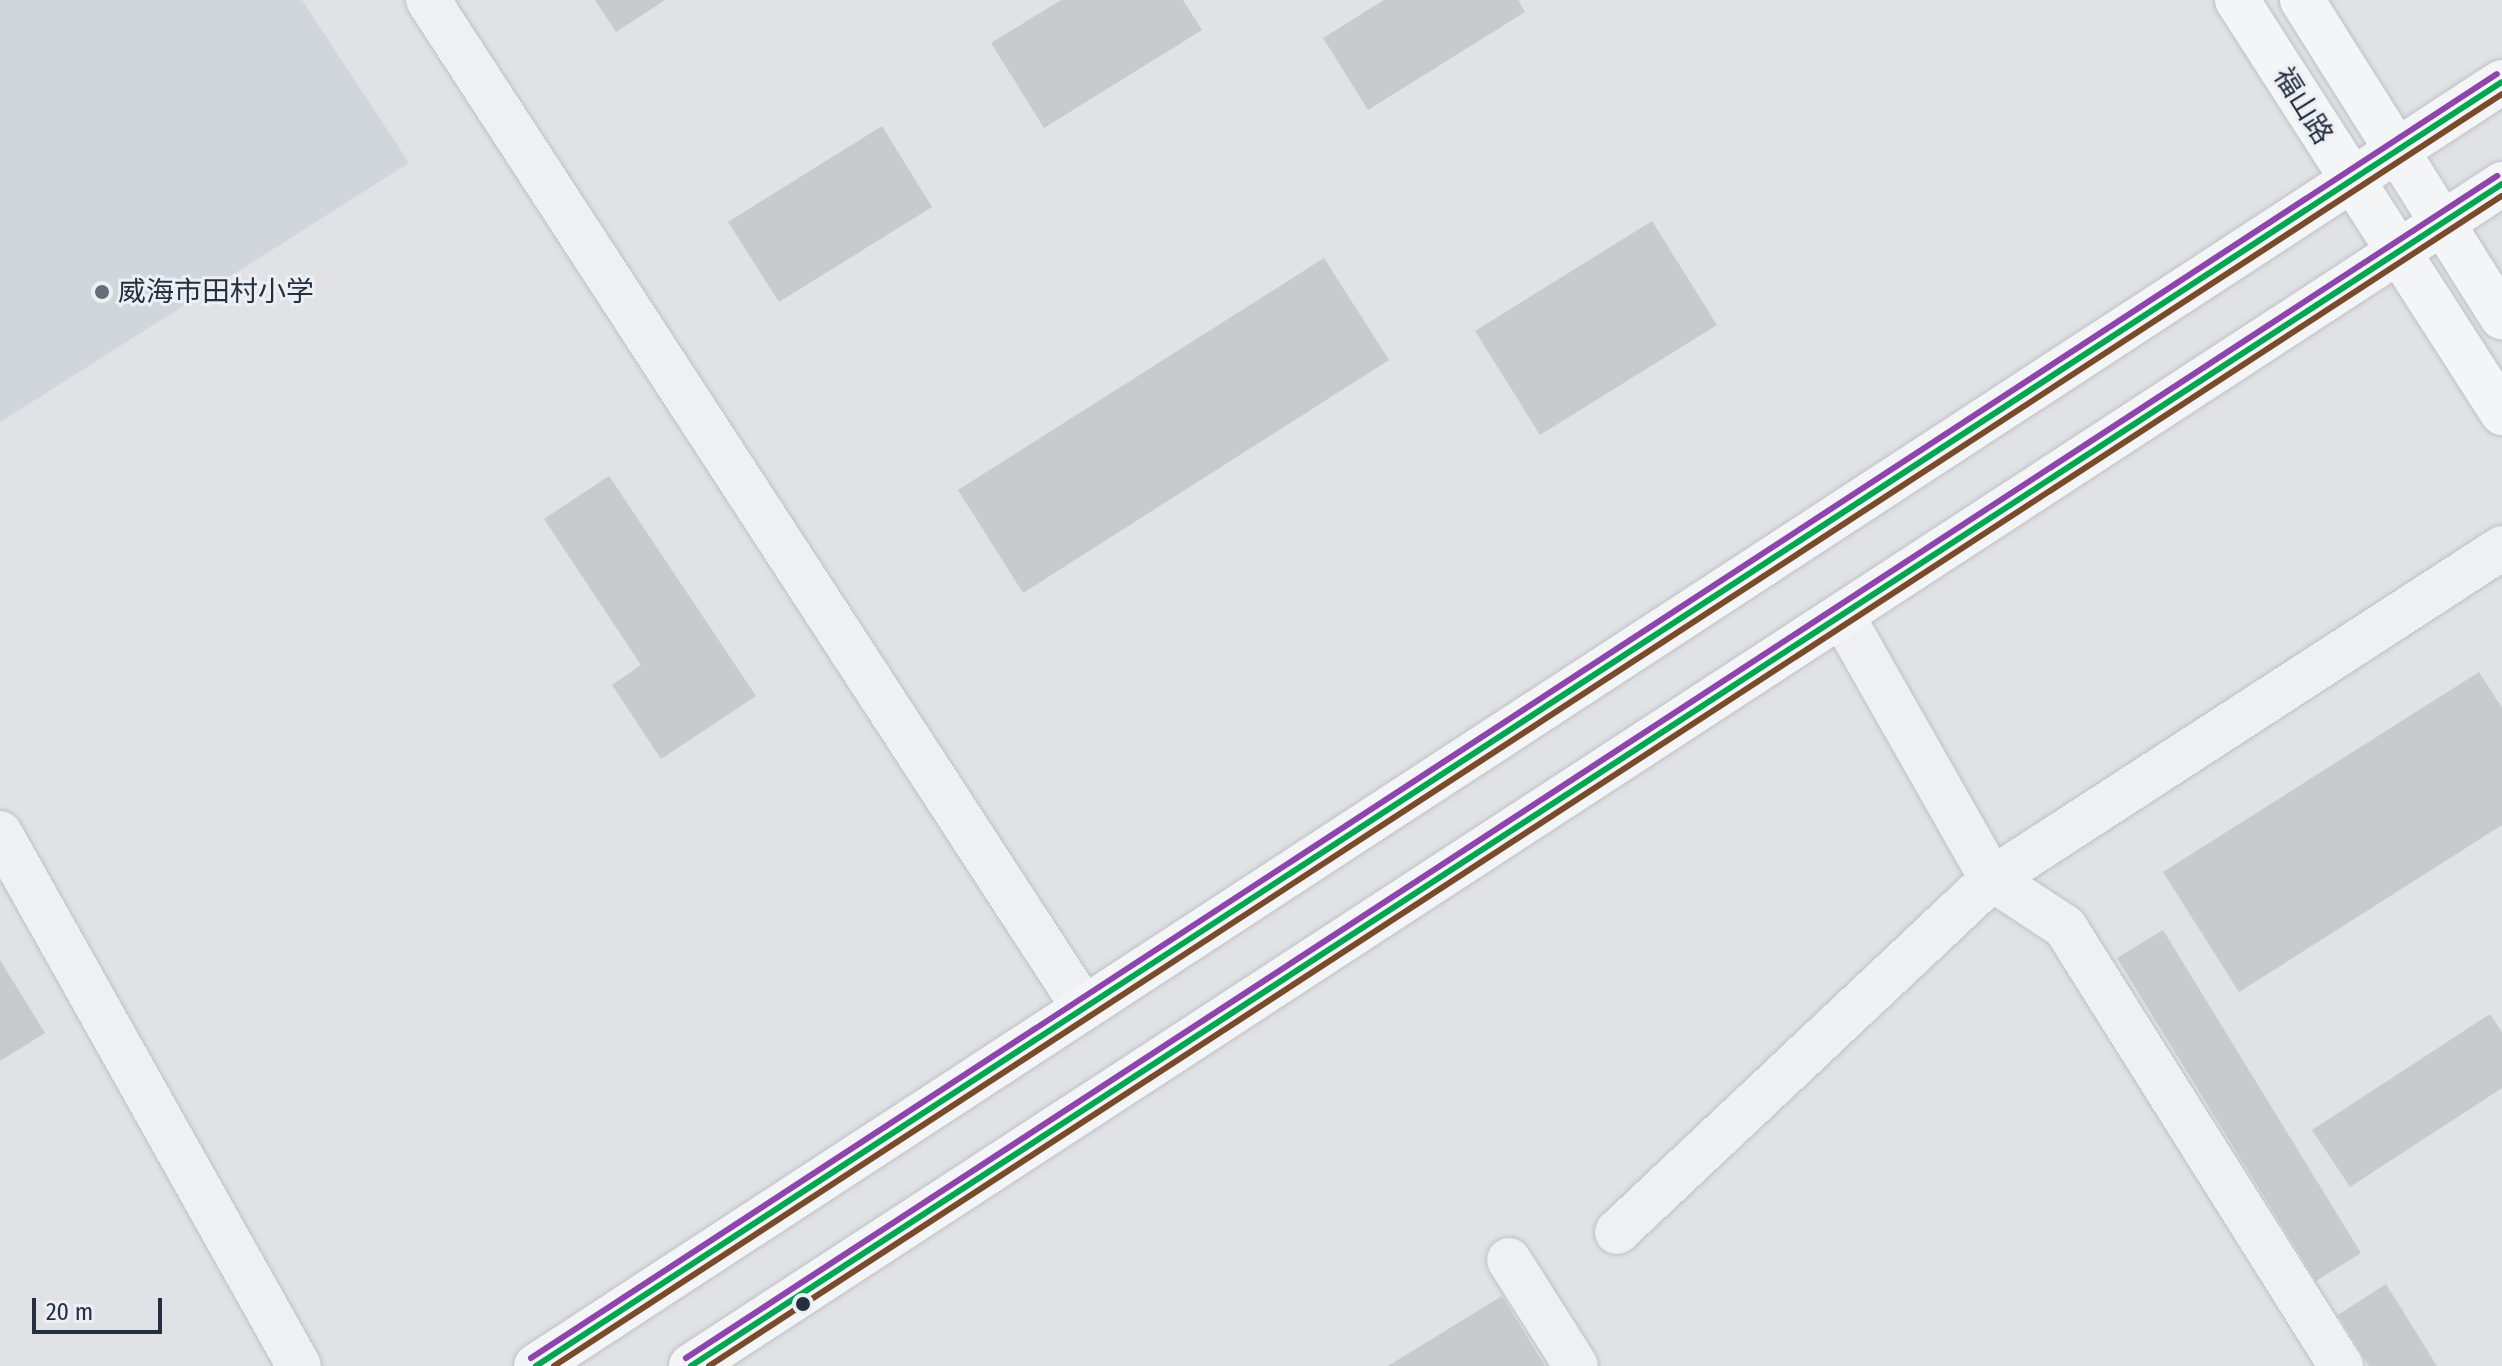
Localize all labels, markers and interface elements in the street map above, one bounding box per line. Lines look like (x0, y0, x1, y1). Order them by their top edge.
street label: 福山路 (2266, 61, 2340, 151)
place label: 威海市田村小学 (118, 275, 314, 309)
marker: 威海市田村小学 (93, 283, 111, 301)
scale bar (36, 1282, 166, 1332)
unlabelled marker (795, 1296, 811, 1312)
text: 20 m (46, 1298, 93, 1326)

